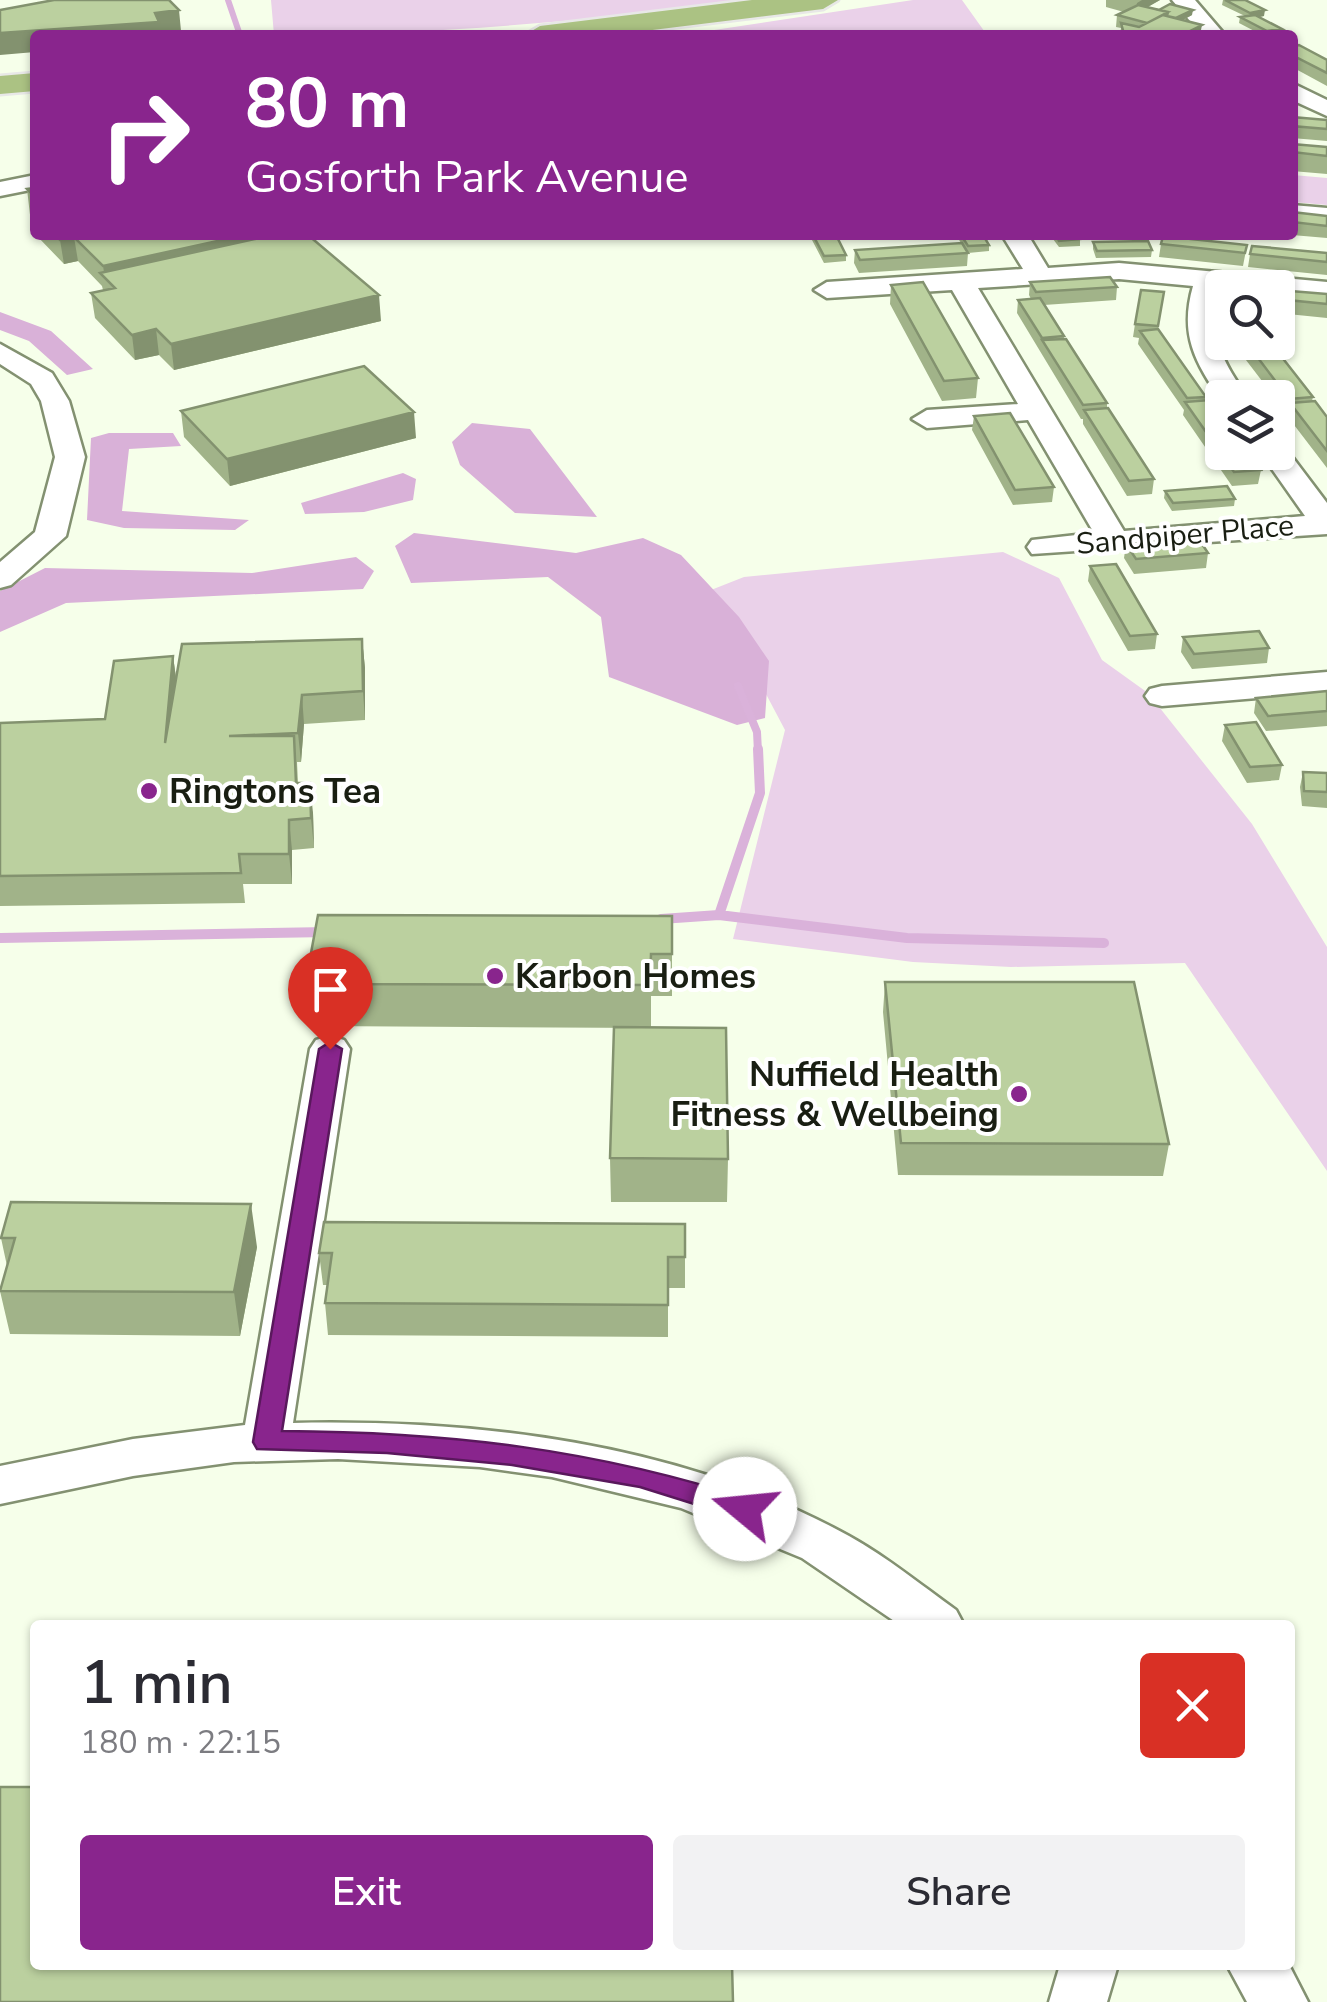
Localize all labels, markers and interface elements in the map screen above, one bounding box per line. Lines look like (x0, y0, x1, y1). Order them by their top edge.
text: 80 m (245, 56, 409, 152)
icon: right (80, 70, 210, 200)
text: Gosforth Park Avenue (245, 147, 688, 208)
map controls (1205, 270, 1295, 470)
button: search (1205, 270, 1295, 360)
button: layers (1205, 380, 1295, 470)
street label: Sandpiper Place (1074, 505, 1296, 565)
place label: Ringtons Tea (169, 768, 381, 815)
marker: Ringtons Tea (138, 780, 160, 802)
pin (288, 947, 373, 1050)
place label: Karbon Homes (515, 953, 756, 1000)
icon: arrive (303, 962, 358, 1017)
marker: Karbon Homes (484, 965, 506, 987)
place label: Nuffield Health Fitness & Wellbeing (670, 1051, 999, 1138)
marker: Nuffield Health Fitness & Wellbeing (1008, 1083, 1030, 1105)
position arrow (693, 1457, 797, 1561)
text: 1 min (80, 1642, 233, 1724)
button: close (1140, 1653, 1245, 1758)
text: 180 m · 22:15 (80, 1721, 281, 1764)
button: Exit (80, 1835, 653, 1950)
button: Share (673, 1835, 1245, 1950)

